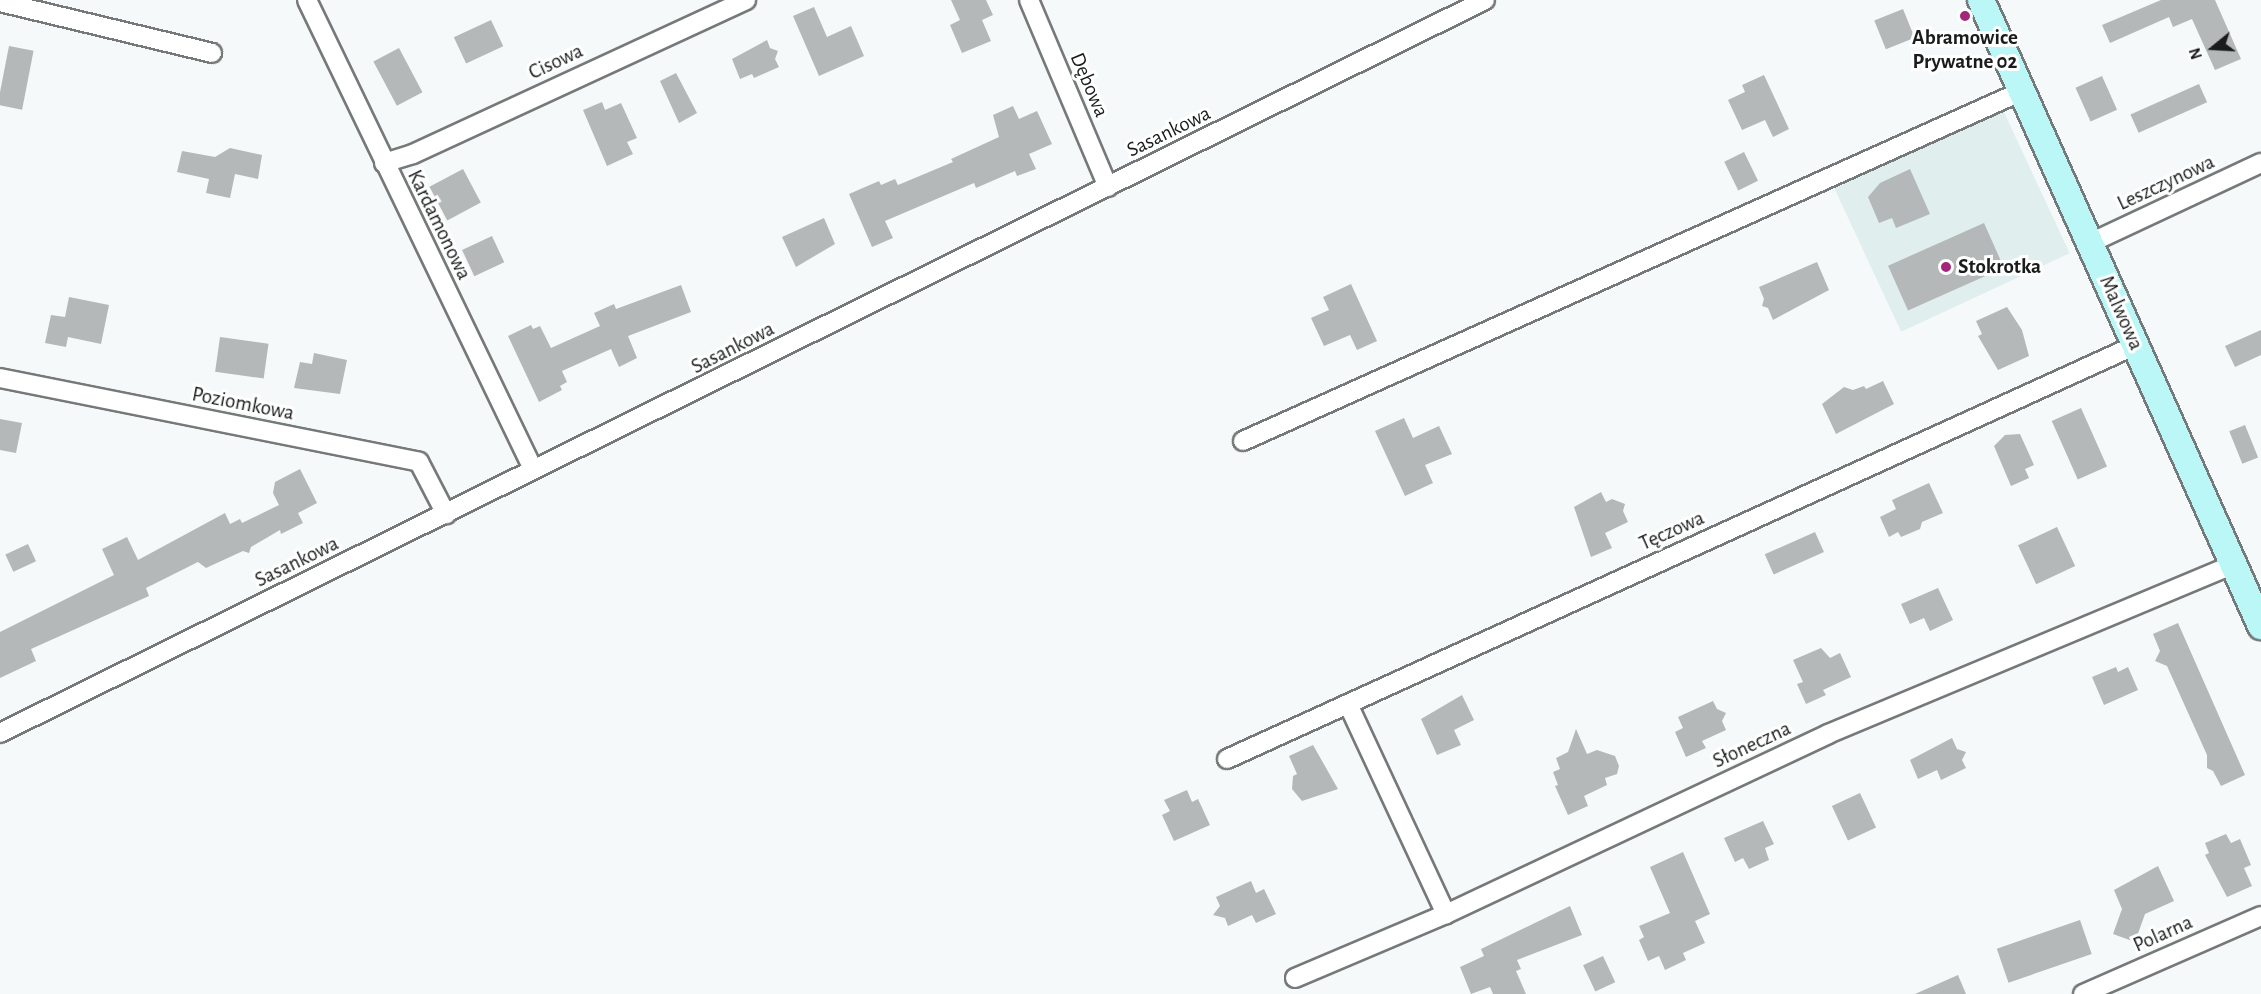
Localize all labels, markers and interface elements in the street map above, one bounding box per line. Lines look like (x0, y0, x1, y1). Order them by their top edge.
marker: Abramowice Prywatne 02 (1958, 9, 1972, 23)
north arrow (2183, 18, 2243, 78)
place label: Abramowice Prywatne 02 (1912, 25, 2018, 75)
street label: Cisowa (525, 38, 587, 86)
text: N (2187, 46, 2205, 61)
street label: Dębowa (1064, 49, 1114, 121)
street label: Sasankowa (1123, 101, 1215, 163)
street label: Leszczynowa (2113, 150, 2219, 216)
street label: Kardamonowa (402, 166, 476, 284)
place label: Stokrotka (1958, 254, 2041, 280)
marker: Stokrotka (1939, 260, 1953, 274)
street label: Malwowa (2093, 272, 2149, 354)
street label: Sasankowa (687, 316, 779, 380)
street label: Poziomkowa (190, 382, 296, 426)
street label: Tęczowa (1636, 506, 1708, 556)
street label: Sasankowa (251, 531, 343, 593)
street label: Słoneczna (1709, 716, 1795, 774)
street label: Polarna (2129, 910, 2197, 958)

